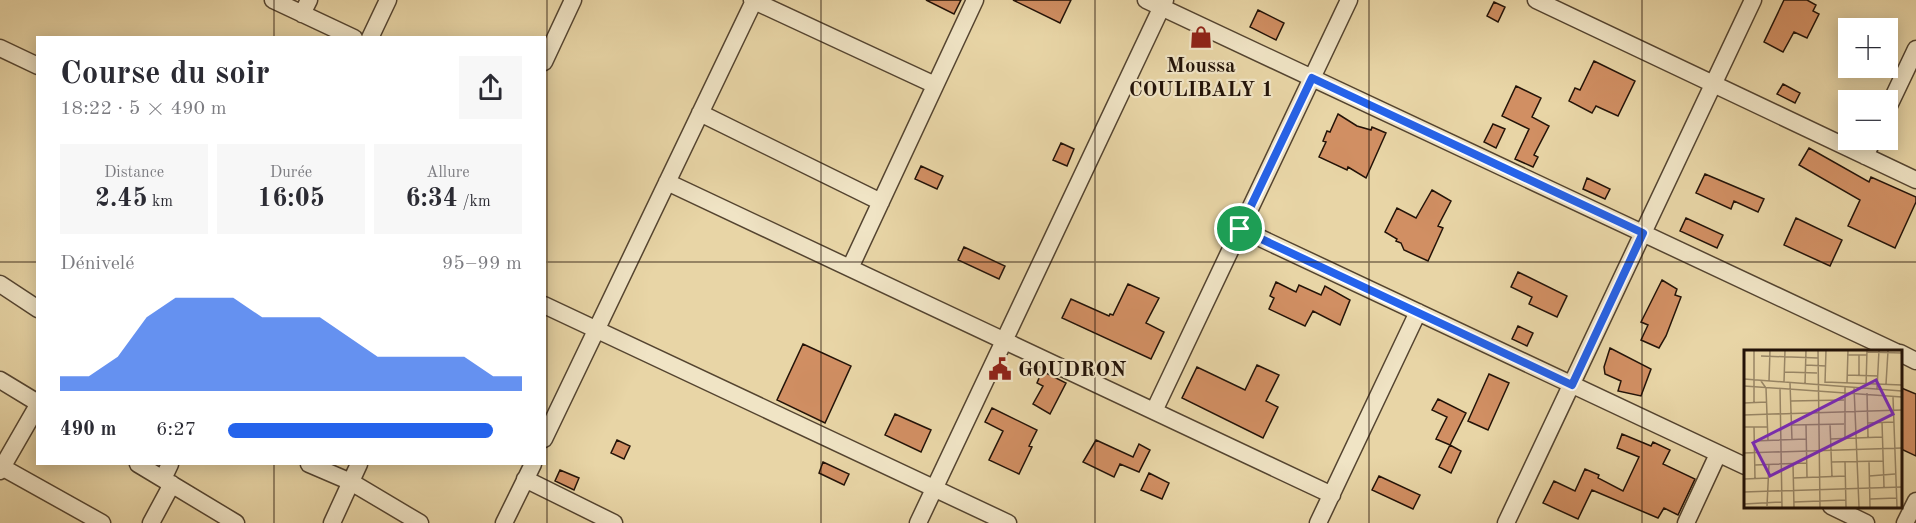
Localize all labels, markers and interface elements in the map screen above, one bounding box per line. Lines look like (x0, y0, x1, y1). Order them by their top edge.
map controls (1838, 18, 1898, 150)
button: + (1838, 18, 1898, 78)
shop icon: Moussa COULIBALY 1 (1188, 24, 1214, 50)
button: share (459, 56, 522, 119)
place label: Moussa COULIBALY 1 (1129, 56, 1273, 101)
text: Course du soir (60, 58, 270, 91)
button: − (1838, 90, 1898, 150)
text: 18:22 · 5 × 490 m (60, 99, 227, 119)
text: Distance (104, 165, 164, 181)
text: Durée (270, 165, 312, 181)
text: Allure (426, 165, 470, 181)
text: 2.45 (95, 186, 148, 212)
text: 16:05 (257, 186, 325, 212)
text: 6:34 (405, 186, 458, 212)
text: km (148, 194, 173, 210)
text: /km (458, 194, 491, 210)
pin (1214, 203, 1265, 254)
icon: arrive (1223, 212, 1256, 245)
text: Dénivelé (60, 254, 134, 274)
text: 95–99 m (442, 254, 522, 274)
inset map (1744, 350, 1901, 508)
public building icon: GOUDRON (987, 356, 1013, 382)
place label: GOUDRON (1018, 360, 1126, 381)
text: 490 m (60, 420, 116, 440)
text: 6:27 (156, 420, 196, 440)

